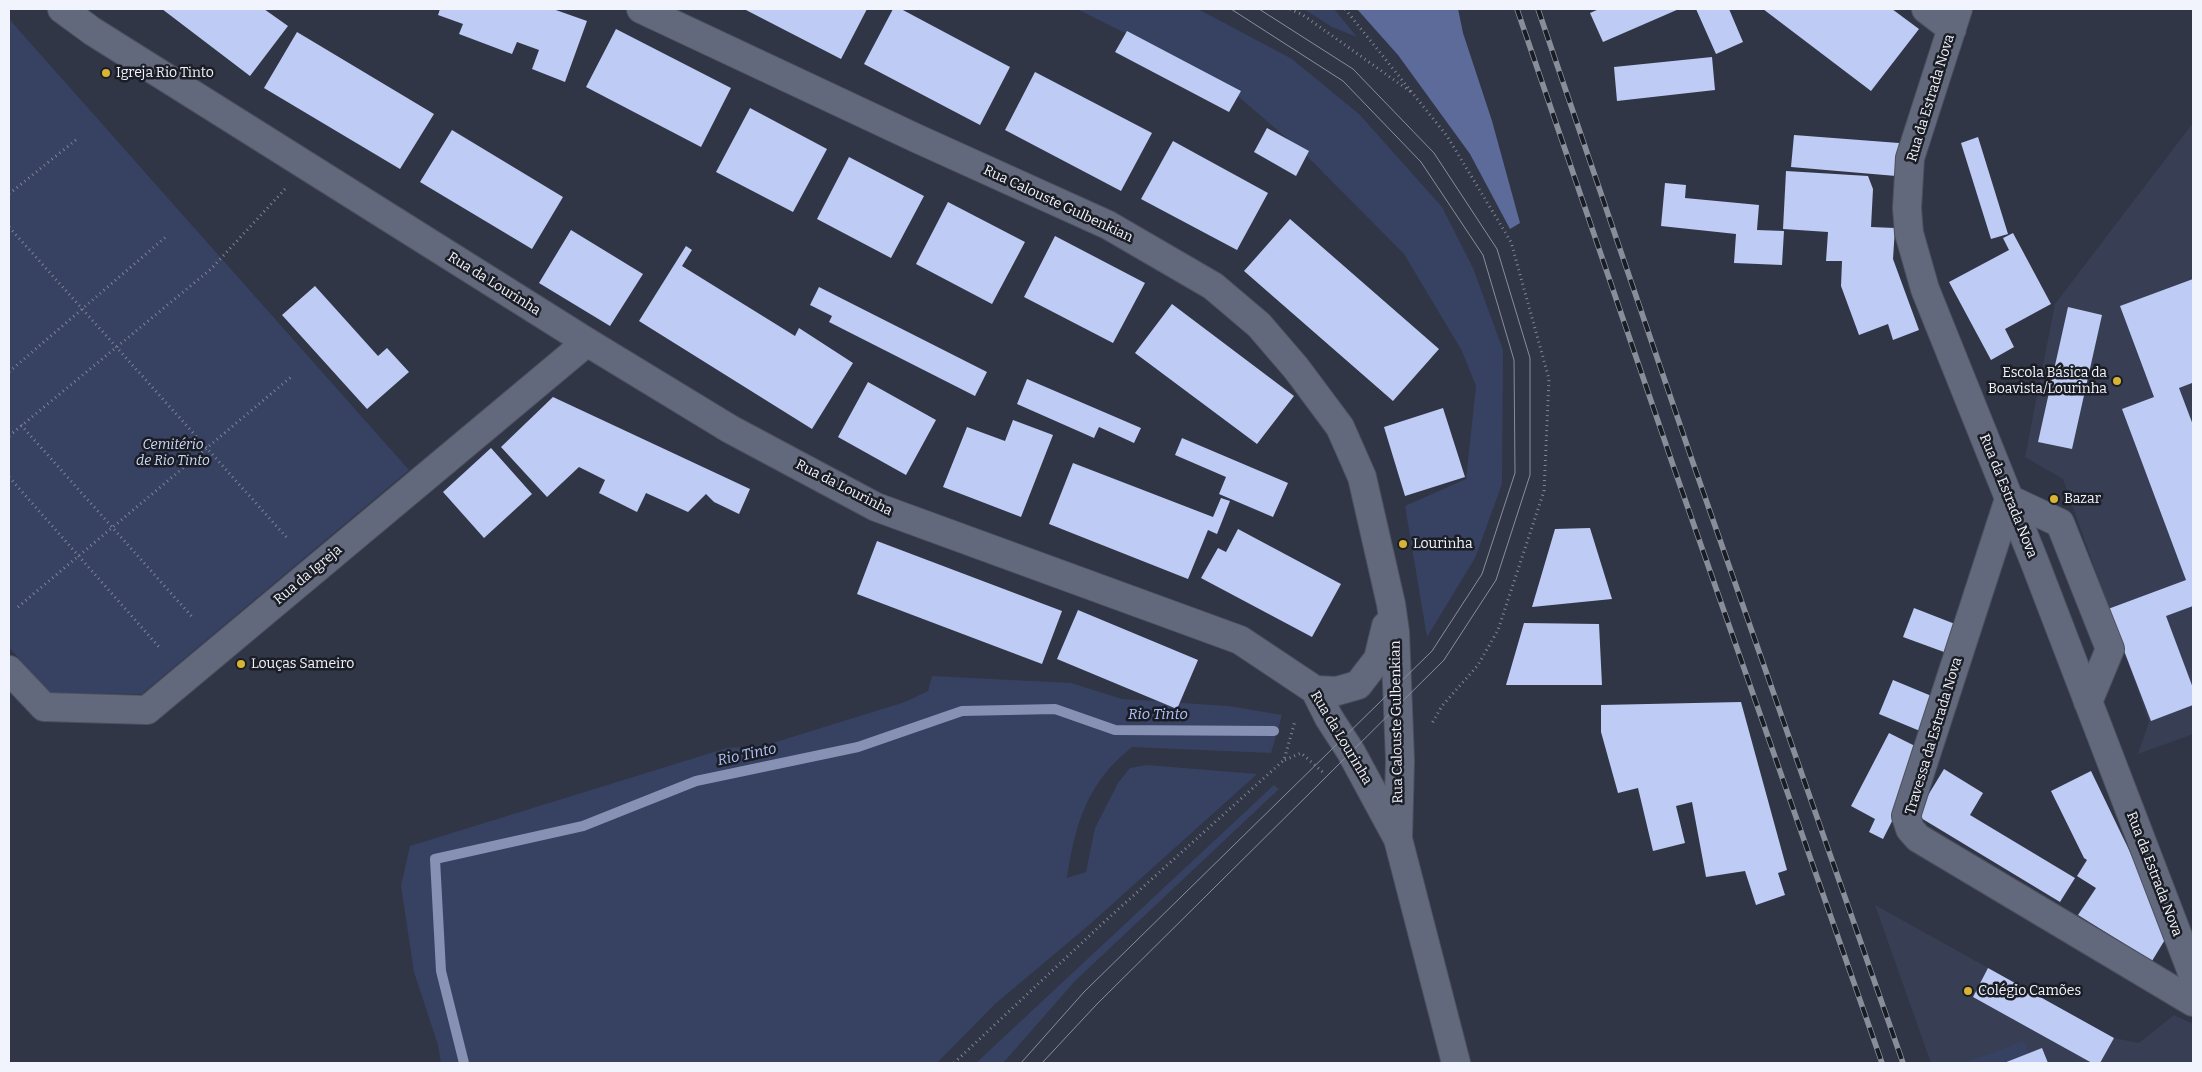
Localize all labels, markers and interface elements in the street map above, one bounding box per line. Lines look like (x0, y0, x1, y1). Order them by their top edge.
street label: Rua da Estrada Nova (1904, 32, 1958, 164)
place label: Igreja Rio Tinto (116, 65, 214, 81)
marker: Igreja Rio Tinto (100, 67, 112, 79)
street label: Rua Calouste Gulbenkian (981, 162, 1135, 246)
street label: Rua da Lourinha (444, 249, 544, 319)
place label: Escola Básica da Boavista/Lourinha (1988, 365, 2107, 398)
marker: Escola Básica da Boavista/Lourinha (2111, 375, 2123, 387)
street label: Rua da Estrada Nova (1975, 432, 2041, 560)
park label: Cemitério de Rio Tinto (136, 437, 210, 470)
street label: Rua da Lourinha (793, 456, 895, 520)
place label: Bazar (2064, 491, 2101, 507)
marker: Bazar (2048, 493, 2060, 505)
place label: Lourinha (1413, 536, 1473, 552)
marker: Lourinha (1397, 538, 1409, 550)
street label: Rua da Igreja (271, 542, 345, 608)
street label: Rua Calouste Gulbenkian (1387, 640, 1407, 804)
street label: Travessa da Estrada Nova (1902, 655, 1966, 817)
place label: Louças Sameiro (251, 656, 354, 672)
marker: Louças Sameiro (235, 658, 247, 670)
street label: Rua da Lourinha (1306, 688, 1376, 788)
water label: Rio Tinto (1128, 706, 1188, 724)
water label: Rio Tinto (716, 740, 778, 770)
street label: Rua da Estrada Nova (2122, 809, 2186, 939)
place label: Colégio Camões (1978, 983, 2081, 999)
marker: Colégio Camões (1962, 985, 1974, 997)

